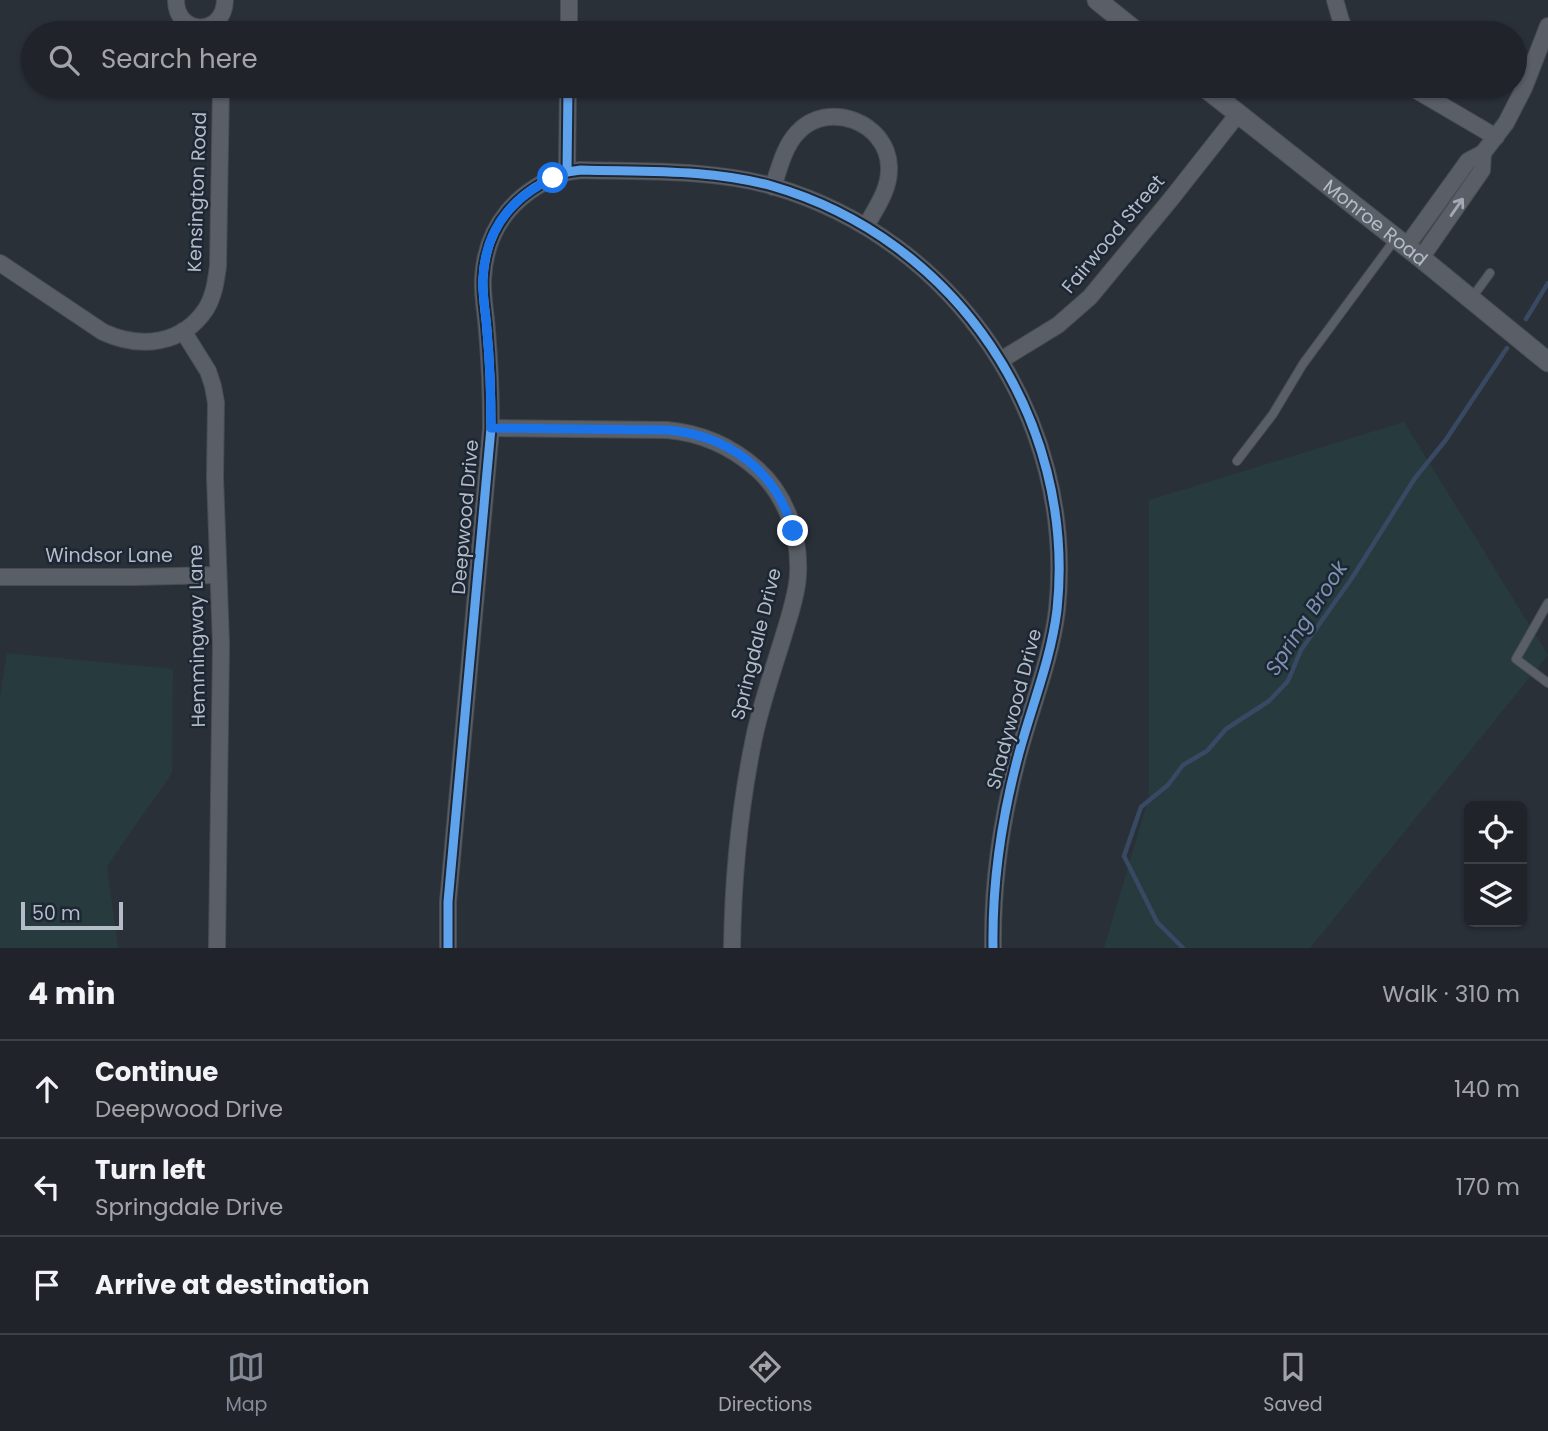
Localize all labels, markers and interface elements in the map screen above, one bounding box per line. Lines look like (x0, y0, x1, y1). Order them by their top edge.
search box (21, 21, 1527, 98)
icon: search (45, 41, 83, 79)
text: Search here (101, 41, 258, 77)
street label: Kensington Road (181, 111, 213, 273)
route start (537, 162, 568, 193)
street label: Fairwood Street (1055, 169, 1171, 299)
street label: Monroe Road (1318, 173, 1434, 272)
one-way arrow (1450, 198, 1464, 217)
street label: Deepwood Drive (445, 438, 485, 596)
route end (777, 515, 808, 546)
street label: Windsor Lane (45, 542, 173, 569)
street label: Hemmingway Lane (182, 544, 212, 728)
water label: Spring Brook (1258, 554, 1355, 681)
street label: Springdale Drive (724, 565, 788, 723)
street label: Shadywood Drive (980, 626, 1048, 792)
map controls (1464, 801, 1527, 927)
button: locate (1464, 801, 1527, 864)
button: layers (1464, 864, 1527, 927)
scale bar (21, 899, 122, 931)
text: 50 m (32, 900, 81, 927)
text: 4 min (28, 972, 116, 1015)
text: Walk · 310 m (1382, 978, 1520, 1010)
text: Continue (95, 1054, 218, 1090)
icon: ahead (28, 1070, 66, 1108)
text: 140 m (1454, 1073, 1520, 1105)
text: Deepwood Drive (95, 1093, 283, 1125)
text: Turn left (95, 1152, 206, 1188)
icon: left (28, 1168, 66, 1206)
text: 170 m (1456, 1171, 1520, 1203)
text: Springdale Drive (95, 1191, 283, 1223)
icon: arrive (28, 1266, 66, 1304)
text: Arrive at destination (95, 1267, 370, 1303)
tab: Map (225, 1348, 267, 1419)
tab: Directions (718, 1348, 813, 1419)
tab: Saved (1263, 1348, 1323, 1419)

